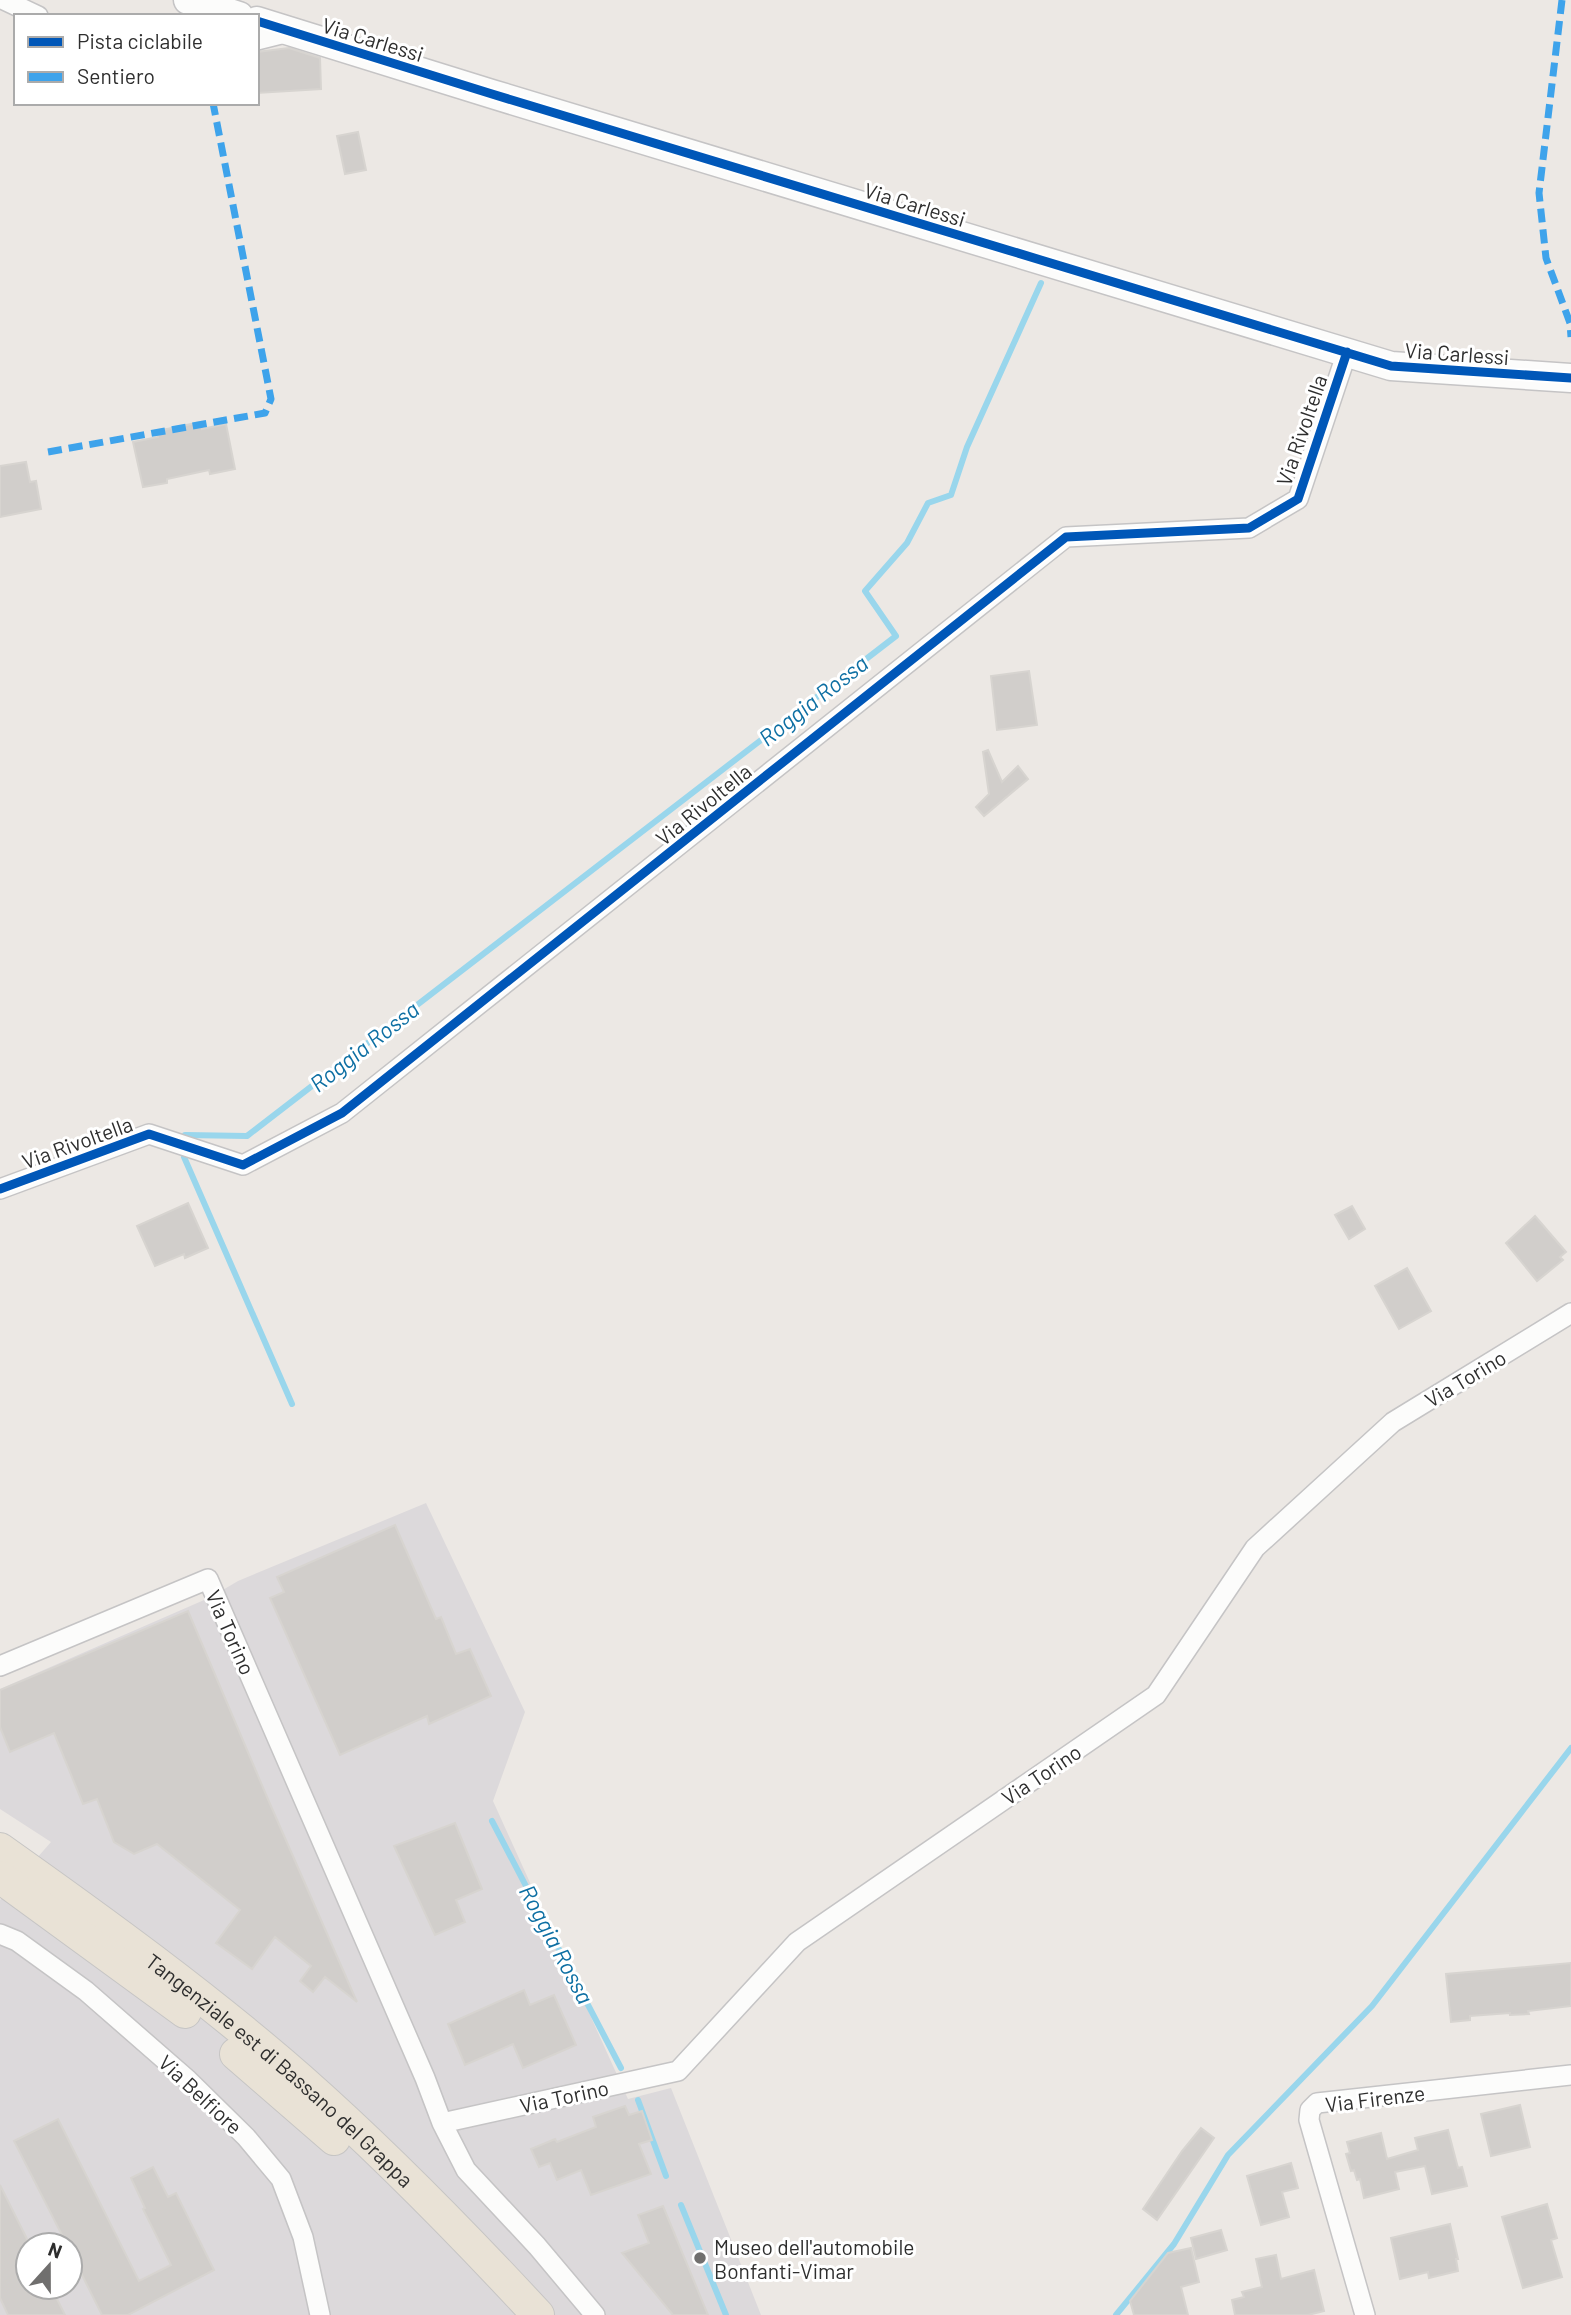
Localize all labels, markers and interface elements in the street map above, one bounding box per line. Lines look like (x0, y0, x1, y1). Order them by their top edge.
street label: Via Carlessi (319, 12, 427, 66)
legend (14, 14, 259, 105)
text: Pista ciclabile (77, 28, 203, 53)
text: Sentiero (77, 63, 155, 88)
street label: Via Carlessi (861, 177, 969, 231)
street label: Via Carlessi (1404, 337, 1510, 369)
street label: Via Rivoltella (1270, 371, 1332, 489)
water label: Roggia Rossa (753, 649, 873, 751)
street label: Via Rivoltella (650, 758, 756, 850)
water label: Roggia Rossa (304, 995, 424, 1097)
street label: Via Rivoltella (18, 1110, 136, 1174)
street label: Via Torino (1420, 1344, 1510, 1412)
street label: Via Torino (201, 1586, 261, 1678)
street label: Via Torino (997, 1738, 1085, 1810)
water label: Roggia Rossa (514, 1880, 600, 2008)
street label: Tangenziale est di Bassano del Grappa (142, 1947, 419, 2191)
street label: Via Belfiore (154, 2049, 248, 2139)
street label: Via Torino (517, 2074, 611, 2118)
street label: Via Firenze (1324, 2079, 1426, 2117)
north arrow (14, 2231, 84, 2301)
place label: Museo dell'automobile Bonfanti-Vimar (714, 2234, 914, 2283)
text: N (45, 2237, 65, 2263)
marker: Museo dell'automobile Bonfanti-Vimar (692, 2250, 708, 2266)

